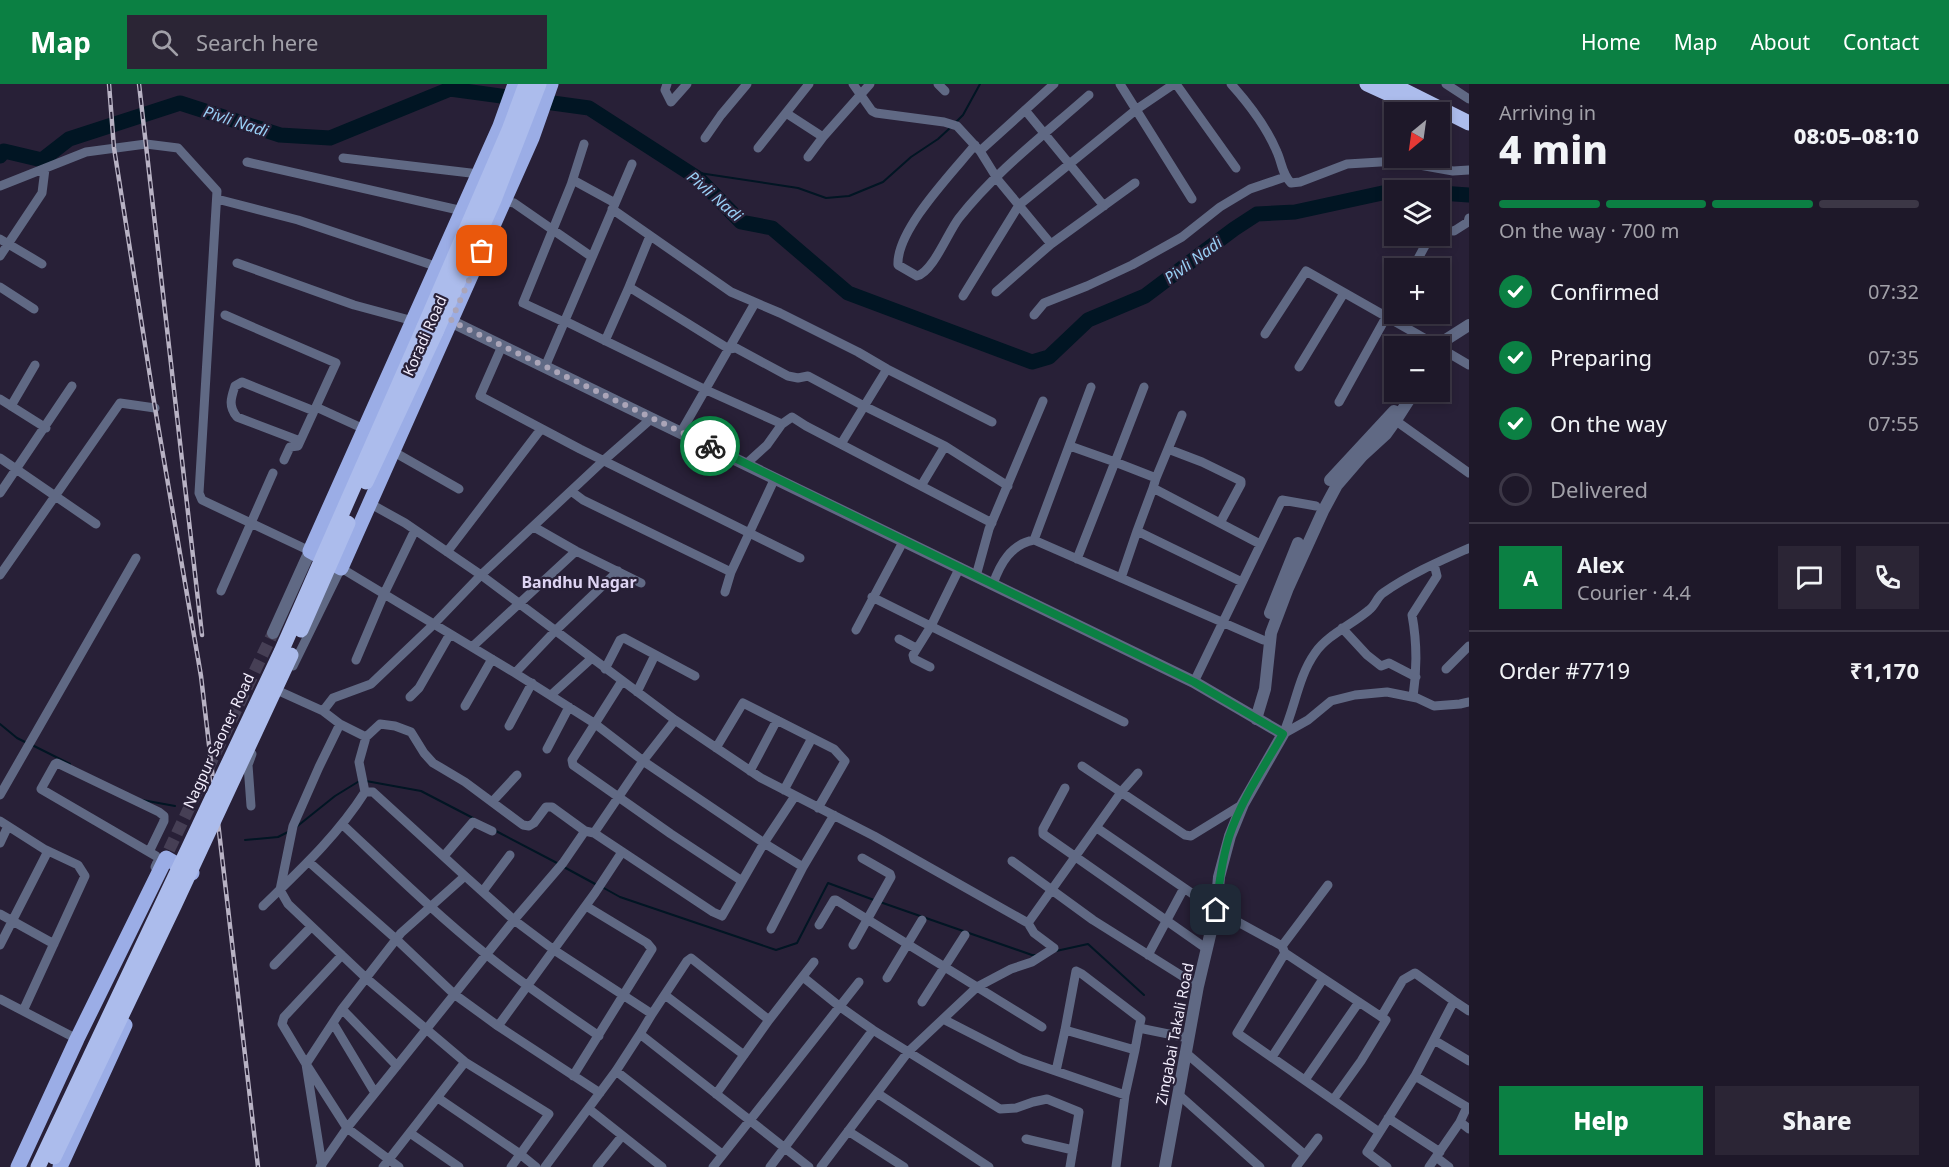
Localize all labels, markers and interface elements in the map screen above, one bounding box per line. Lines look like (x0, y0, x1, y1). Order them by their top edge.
search box (127, 15, 547, 69)
text: Map (30, 23, 91, 61)
icon: search (148, 26, 181, 59)
text: Search here (196, 27, 318, 57)
text: Home (1581, 28, 1641, 56)
text: Map (1674, 28, 1717, 56)
text: About (1750, 28, 1810, 56)
text: Contact (1843, 28, 1919, 56)
text: Arriving in (1499, 99, 1596, 126)
water label: Pivli Nadi (201, 100, 272, 142)
north arrow (1384, 102, 1450, 168)
map controls (1384, 102, 1450, 402)
text: 08:05–08:10 (1794, 120, 1919, 150)
text: 4 min (1499, 122, 1608, 175)
water label: Pivli Nadi (683, 166, 748, 227)
button: layers (1384, 180, 1450, 246)
text: On the way · 700 m (1499, 217, 1679, 244)
pin (456, 225, 507, 276)
water label: Pivli Nadi (1159, 231, 1227, 289)
icon: bag (465, 234, 498, 267)
button: + (1384, 258, 1450, 324)
icon: check (1499, 275, 1532, 308)
text: Confirmed (1550, 276, 1660, 306)
text: 07:32 (1868, 278, 1919, 305)
street label: Koradi Road (398, 292, 451, 379)
button: − (1384, 336, 1450, 402)
icon: check (1499, 341, 1532, 374)
text: Preparing (1550, 342, 1652, 372)
text: 07:35 (1868, 344, 1919, 371)
icon: check (1499, 407, 1532, 440)
text: On the way (1550, 408, 1667, 438)
text: 07:55 (1868, 410, 1919, 437)
courier (680, 416, 740, 476)
icon: bike (694, 430, 727, 463)
text: Delivered (1550, 474, 1648, 504)
button: chat (1778, 546, 1841, 609)
button: phone (1856, 546, 1919, 609)
text: Alex (1577, 549, 1624, 579)
text: A (1523, 562, 1538, 592)
district label: Bandhu Nagar (521, 571, 637, 593)
text: Courier · 4.4 (1577, 579, 1691, 606)
text: Order #7719 (1499, 655, 1630, 685)
text: ₹1,170 (1850, 655, 1919, 685)
street label: Nagpur Saoner Road (178, 670, 258, 812)
pin (1190, 884, 1241, 935)
icon: home (1199, 893, 1232, 926)
street label: Zingabai Takali Road (1150, 961, 1198, 1107)
button: Help (1499, 1086, 1703, 1155)
button: Share (1715, 1086, 1919, 1155)

